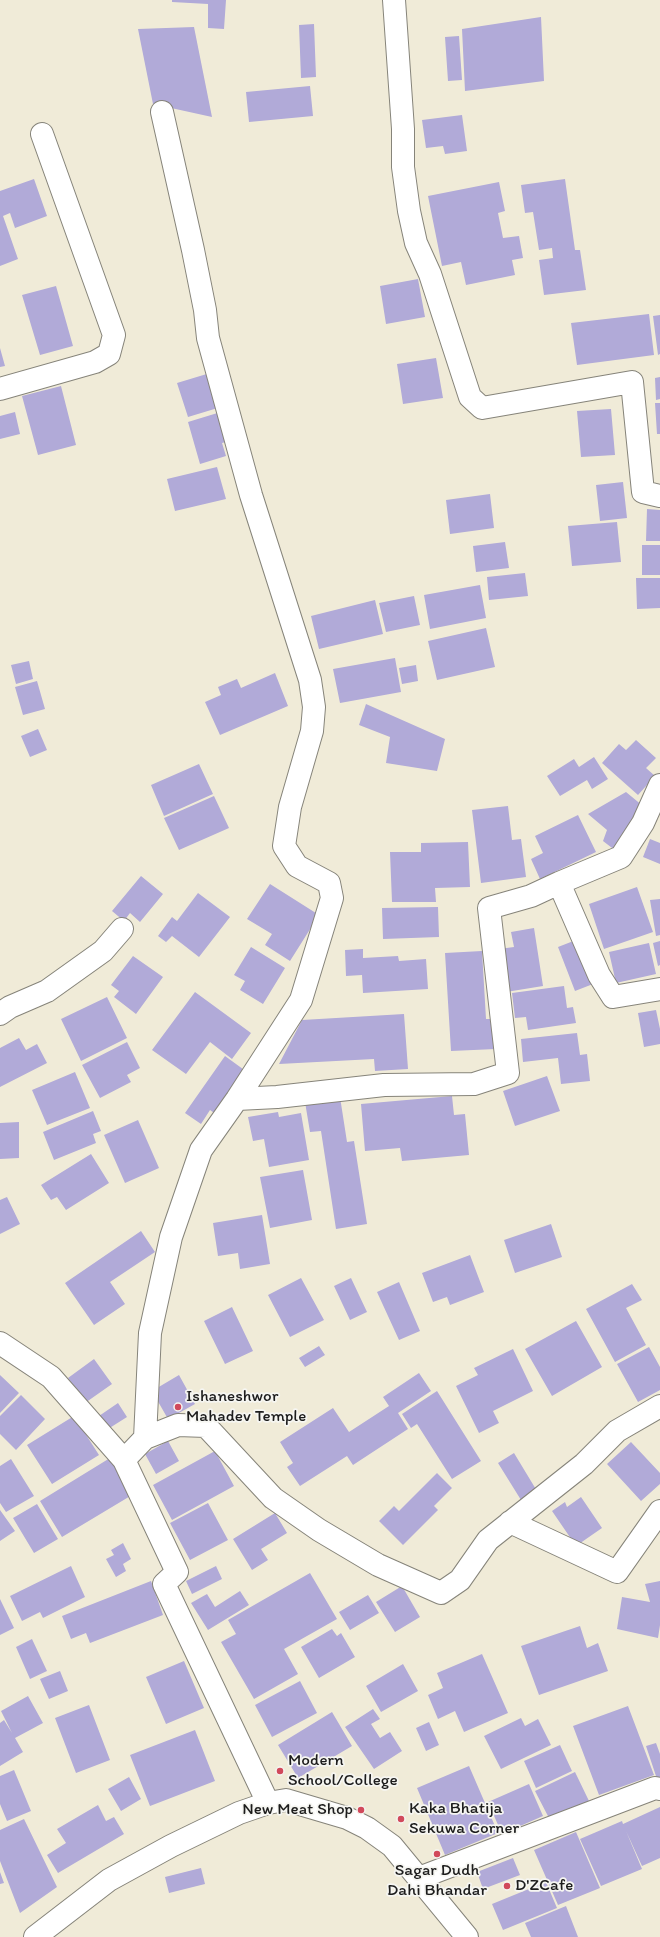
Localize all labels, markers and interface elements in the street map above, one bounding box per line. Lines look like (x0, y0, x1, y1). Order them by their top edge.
place label: Ishaneshwor Mahadev Temple (186, 1387, 306, 1427)
marker: Ishaneshwor Mahadev Temple (173, 1402, 183, 1412)
place label: Modern School/College (288, 1751, 398, 1791)
marker: Modern School/College (275, 1766, 285, 1776)
place label: Kaka Bhatija Sekuwa Corner (409, 1799, 519, 1839)
place label: New Meat Shop (242, 1800, 353, 1820)
marker: New Meat Shop (356, 1805, 366, 1815)
marker: Kaka Bhatija Sekuwa Corner (396, 1814, 406, 1824)
marker: Sagar Dudh Dahi Bhandar (432, 1849, 442, 1859)
place label: Sagar Dudh Dahi Bhandar (387, 1861, 487, 1901)
place label: D'ZCafe (515, 1876, 573, 1896)
marker: D'ZCafe (502, 1881, 512, 1891)

